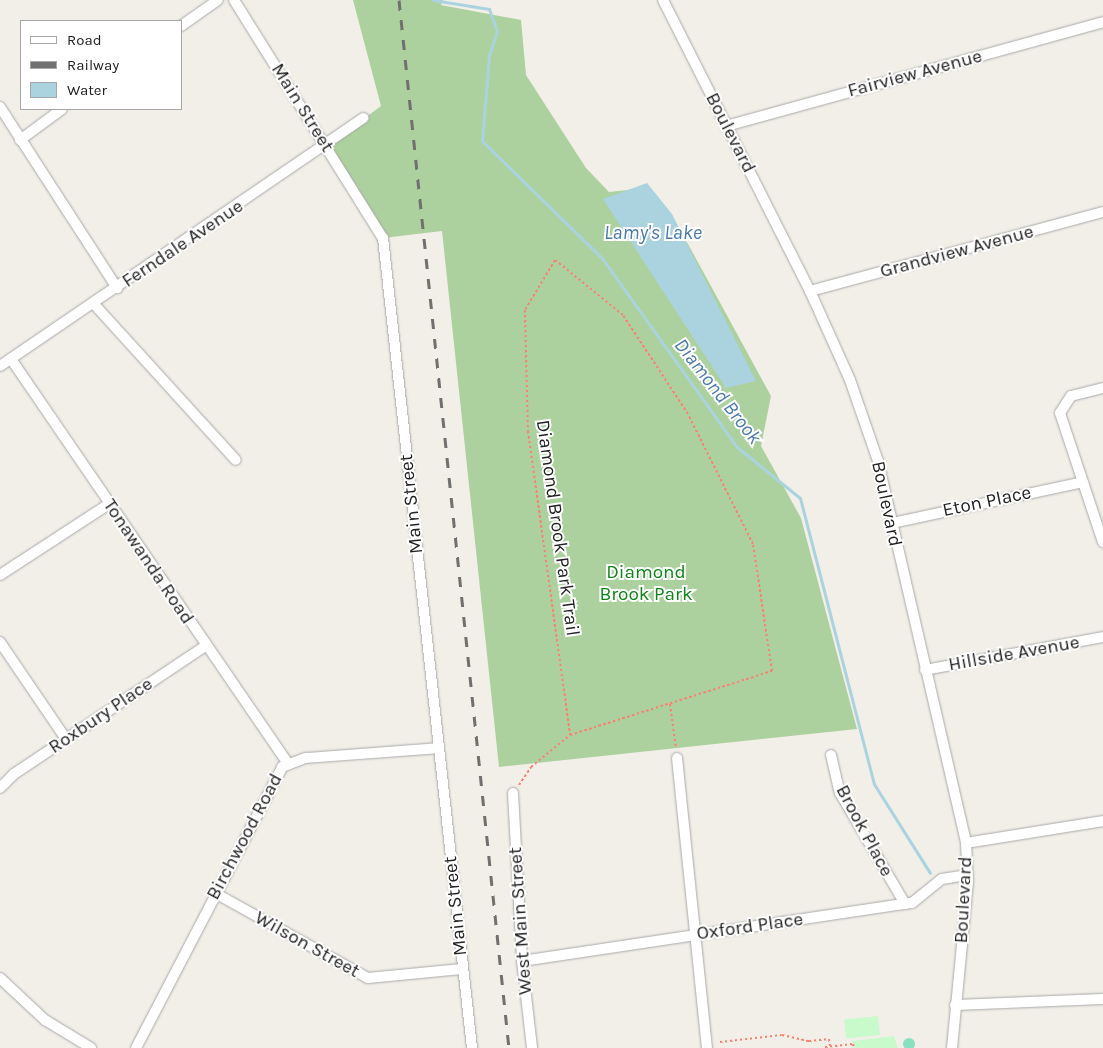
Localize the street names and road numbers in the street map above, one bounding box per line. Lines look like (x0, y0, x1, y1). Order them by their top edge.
street label: Fairview Avenue (845, 45, 985, 103)
street label: Main Street (266, 59, 338, 157)
street label: Boulevard (700, 89, 760, 177)
street label: Ferndale Avenue (118, 195, 248, 293)
street label: Grandview Avenue (878, 221, 1036, 283)
street label: Diamond Brook Park Trail (531, 418, 583, 638)
street label: Main Street (395, 453, 429, 555)
street label: Boulevard (866, 459, 906, 549)
street label: Eton Place (941, 481, 1033, 523)
street label: Tonawanda Road (98, 495, 198, 629)
street label: Hillside Avenue (947, 631, 1081, 677)
street label: Roxbury Place (45, 673, 157, 759)
street label: Birchwood Road (202, 770, 288, 904)
street label: Brook Place (830, 781, 898, 881)
street label: West Main Street (504, 846, 538, 996)
street label: Main Street (439, 855, 473, 957)
street label: Boulevard (950, 856, 978, 944)
street label: Wilson Street (251, 907, 363, 983)
street label: Oxford Place (695, 908, 805, 946)

